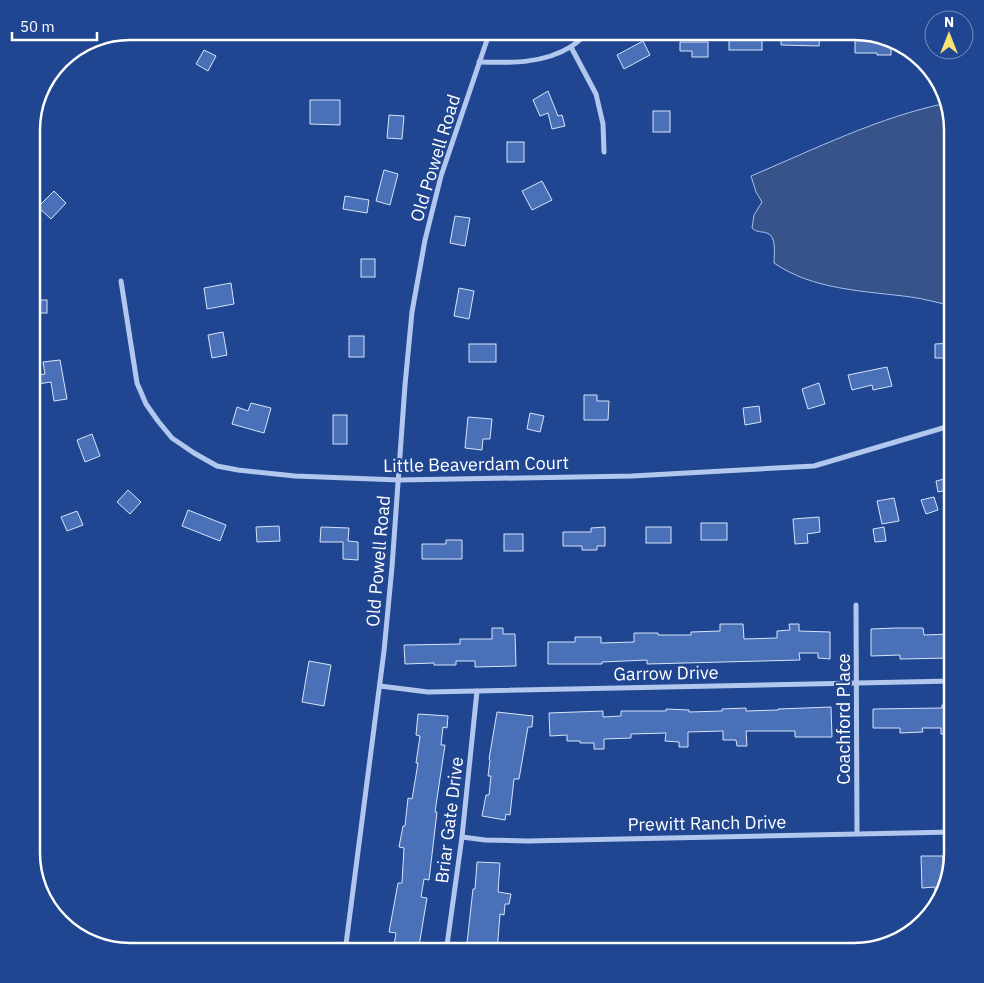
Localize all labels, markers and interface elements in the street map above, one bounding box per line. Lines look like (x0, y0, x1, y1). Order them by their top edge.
scale bar (12, 10, 98, 42)
north arrow (924, 10, 974, 60)
text: N (944, 13, 954, 31)
text: 50 m (20, 17, 55, 36)
street label: Old Powell Road (405, 92, 465, 224)
street label: Little Beaverdam Court (383, 451, 569, 477)
street label: Old Powell Road (361, 494, 395, 628)
street label: Coachford Place (832, 653, 855, 785)
street label: Garrow Drive (613, 661, 719, 685)
street label: Briar Gate Drive (430, 755, 468, 885)
street label: Prewitt Ranch Drive (628, 810, 787, 836)

